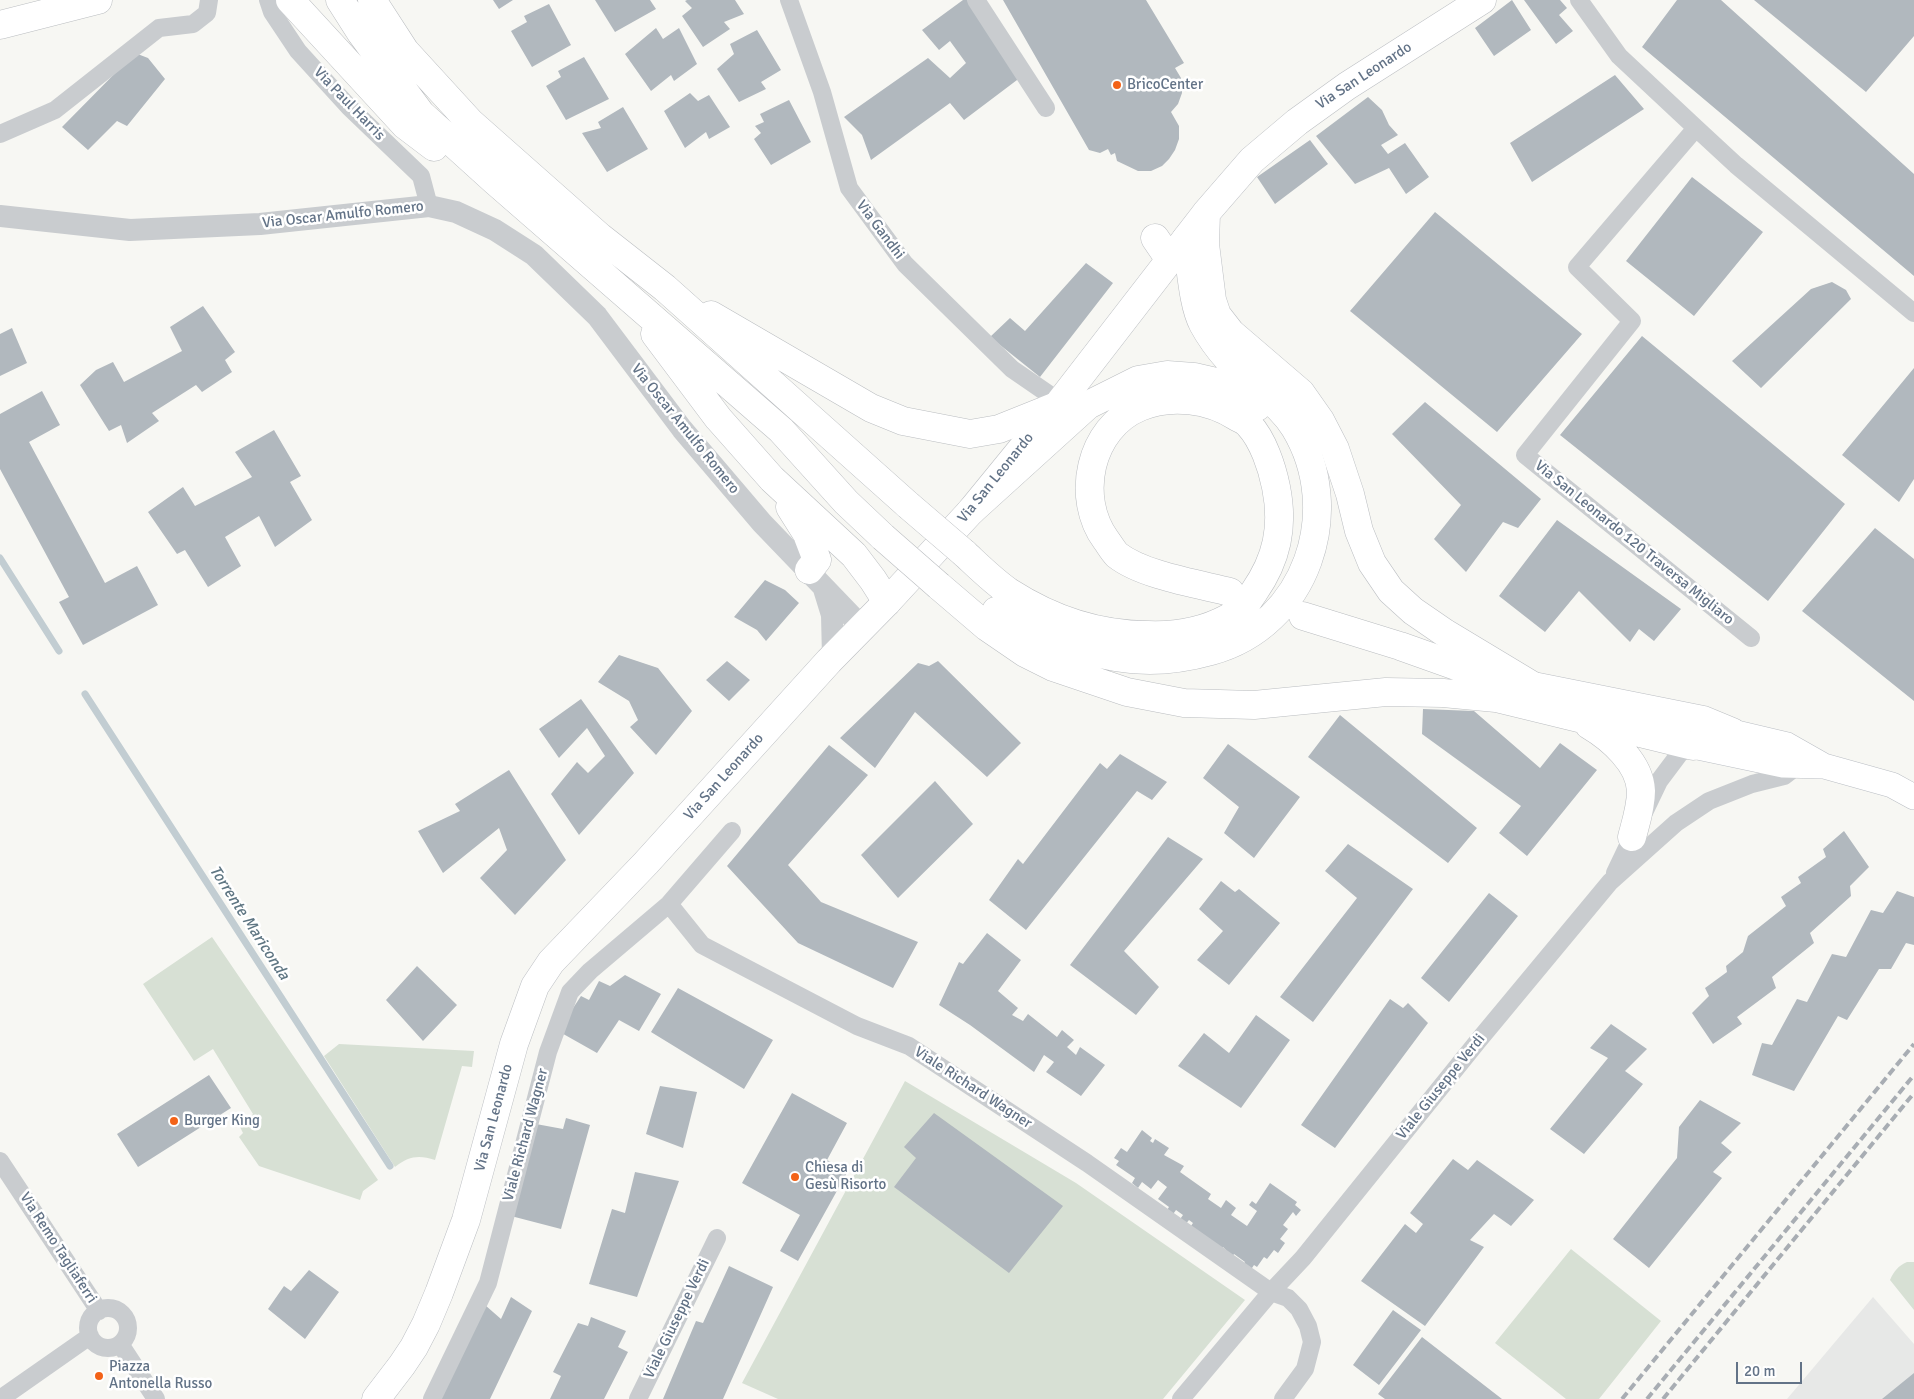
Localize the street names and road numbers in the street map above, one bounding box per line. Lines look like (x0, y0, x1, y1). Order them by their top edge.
street label: Via San Leonardo (1313, 38, 1415, 114)
street label: Via Paul Harris (310, 64, 388, 144)
street label: Via Gandhi (852, 197, 908, 263)
street label: Via Oscar Amulfo Romero (261, 198, 425, 232)
street label: Via Oscar Amulfo Romero (627, 360, 743, 498)
street label: Via San Leonardo (954, 429, 1038, 527)
street label: Via San Leonardo 120 Traversa Migliaro (1531, 457, 1737, 629)
street label: Via San Leonardo (680, 730, 768, 824)
street label: Viale Giuseppe Verdi (1393, 1031, 1489, 1143)
street label: Viale Richard Wagner (911, 1043, 1035, 1133)
street label: Via San Leonardo (471, 1062, 517, 1174)
street label: Viale Richard Wagner (500, 1067, 552, 1203)
street label: Via Remo Tagliaferri (15, 1189, 101, 1307)
street label: Viale Giuseppe Verdi (640, 1256, 714, 1382)

